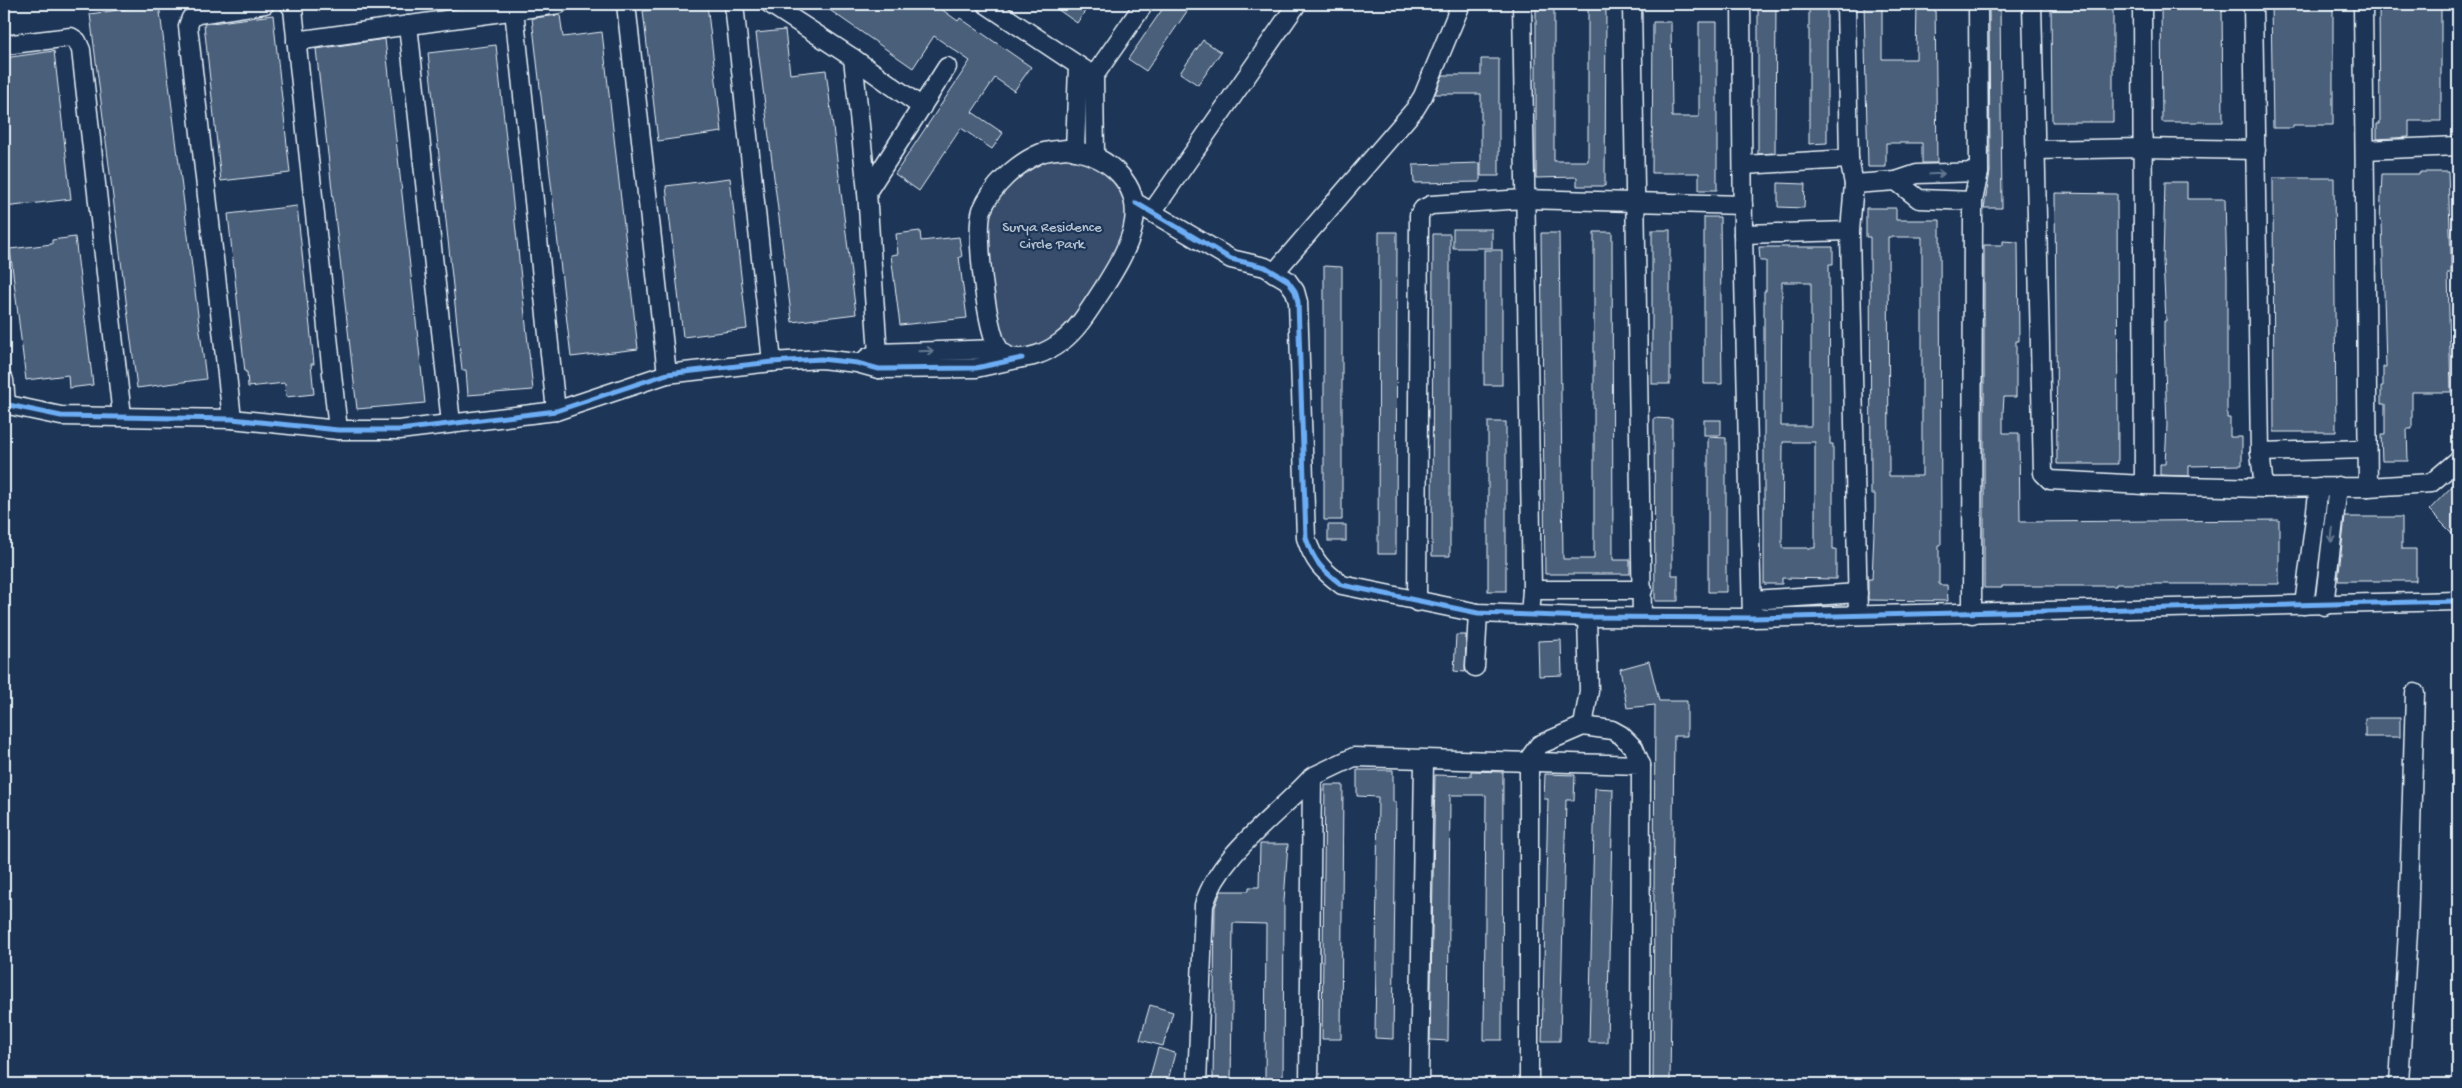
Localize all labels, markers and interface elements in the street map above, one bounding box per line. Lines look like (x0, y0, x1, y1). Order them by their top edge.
one-way arrow (1929, 169, 1945, 178)
park label: Surya Residence Circle Park (1002, 219, 1102, 254)
one-way arrow (918, 346, 934, 356)
one-way arrow (2327, 526, 2337, 542)

